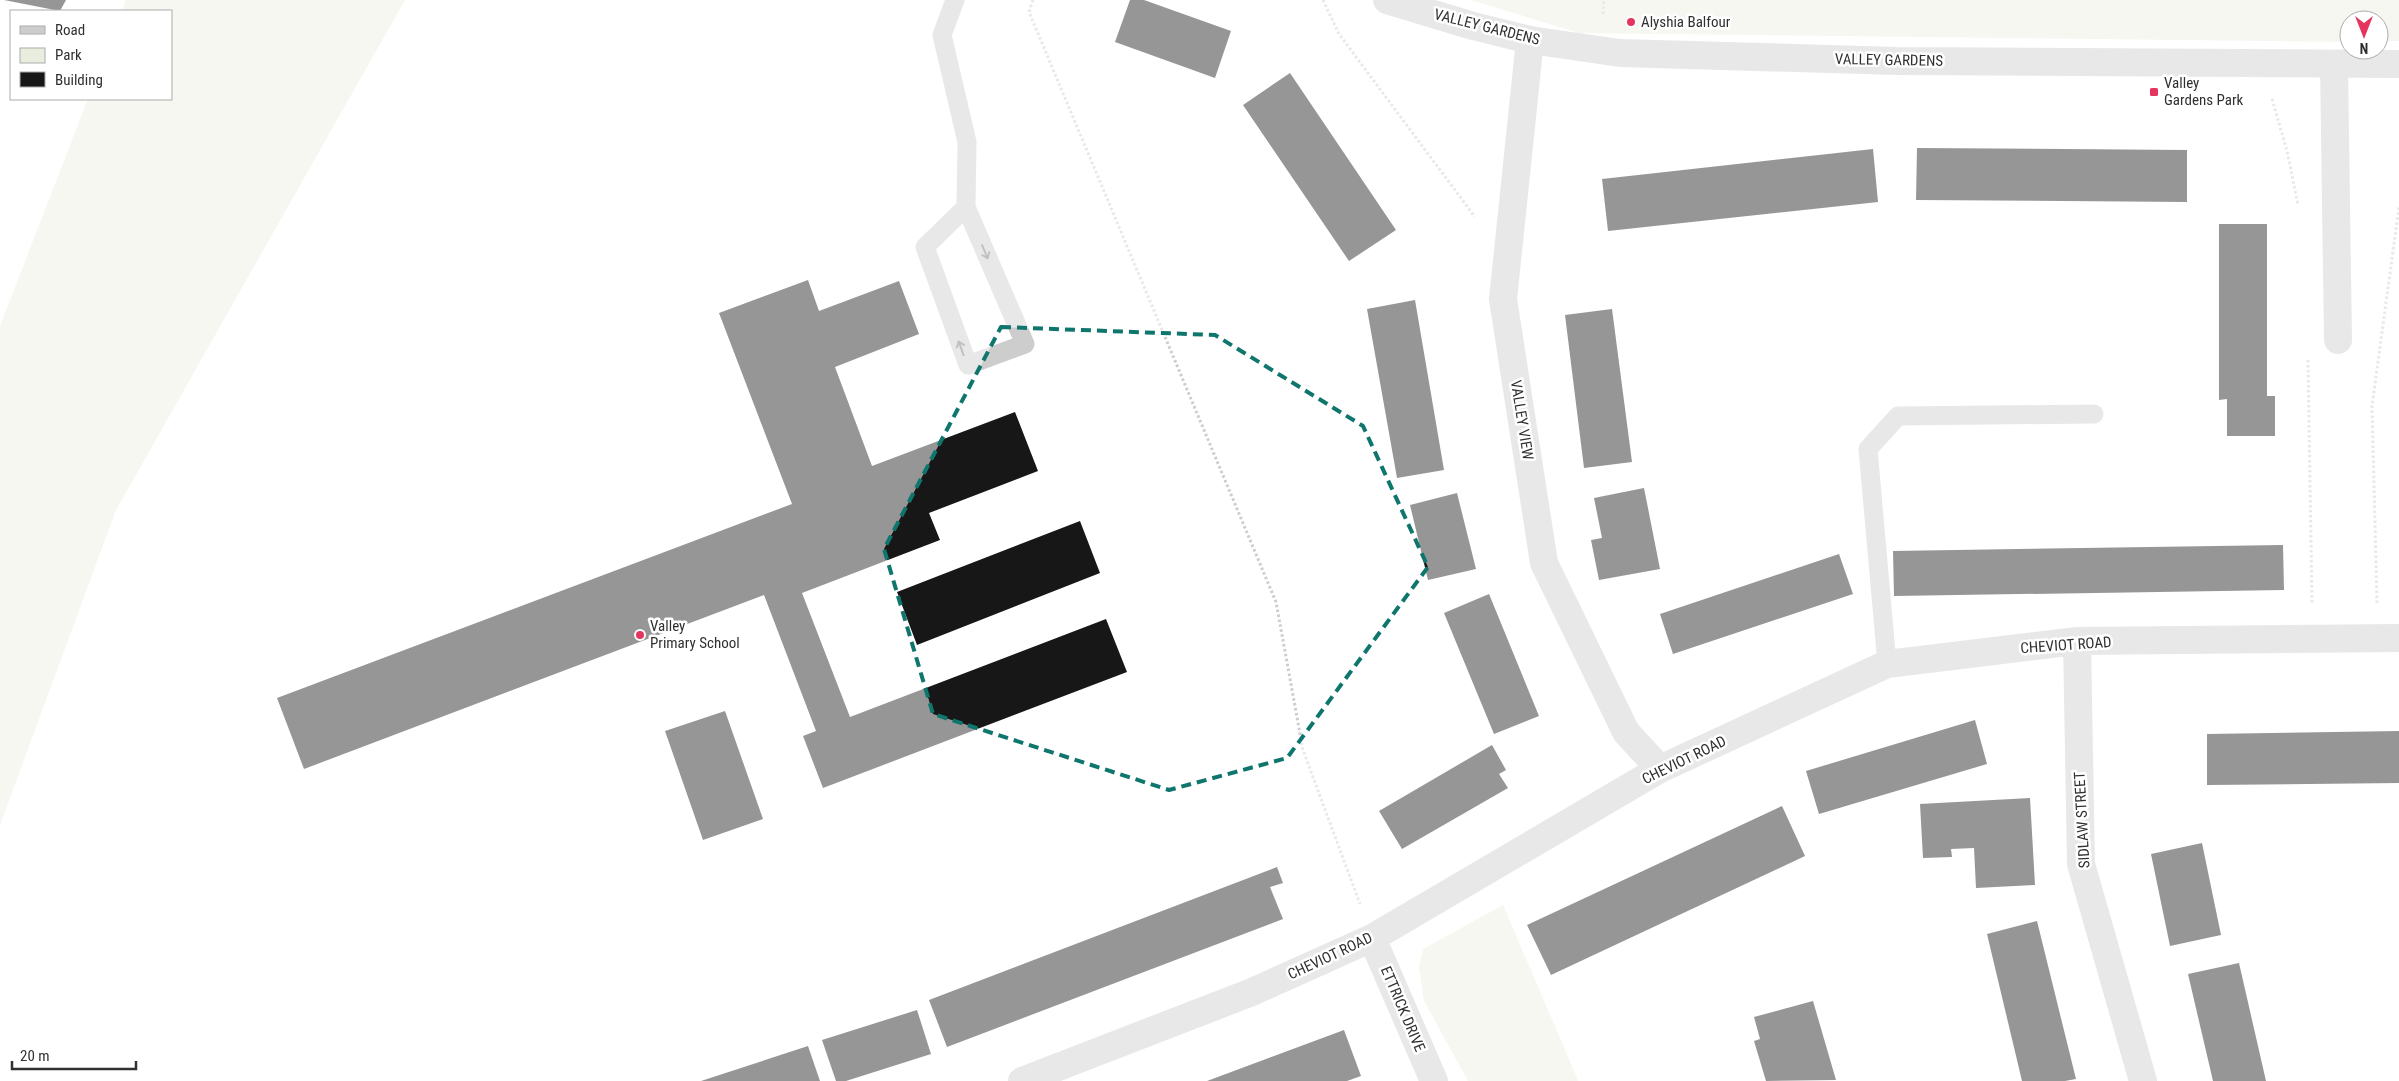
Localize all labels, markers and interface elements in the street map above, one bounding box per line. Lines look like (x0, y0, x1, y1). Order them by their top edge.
street label: VALLEY GARDENS (1432, 5, 1542, 49)
legend (10, 10, 172, 100)
north arrow (2339, 10, 2389, 60)
place label: Alyshia Balfour (1641, 13, 1731, 31)
marker: Alyshia Balfour (1625, 16, 1637, 28)
text: Road (55, 21, 85, 39)
text: N (2360, 40, 2368, 56)
text: Park (55, 46, 82, 64)
street label: VALLEY GARDENS (1835, 50, 1943, 70)
text: Building (55, 71, 103, 89)
place label: Valley Gardens Park (2164, 74, 2243, 109)
marker: Valley Gardens Park (2148, 86, 2160, 98)
one-way arrow (981, 244, 991, 259)
one-way arrow (956, 340, 965, 356)
street label: VALLEY VIEW (1507, 379, 1537, 462)
place label: Valley Primary School (650, 617, 740, 652)
marker: Valley Primary School (634, 629, 646, 641)
street label: CHEVIOT ROAD (2020, 633, 2112, 657)
street label: CHEVIOT ROAD (1639, 732, 1729, 788)
street label: SIDLAW STREET (2070, 771, 2094, 869)
street label: CHEVIOT ROAD (1285, 929, 1375, 983)
street label: ETTRICK DRIVE (1377, 963, 1429, 1055)
scale bar (12, 1038, 136, 1070)
text: 20 m (20, 1047, 50, 1065)

